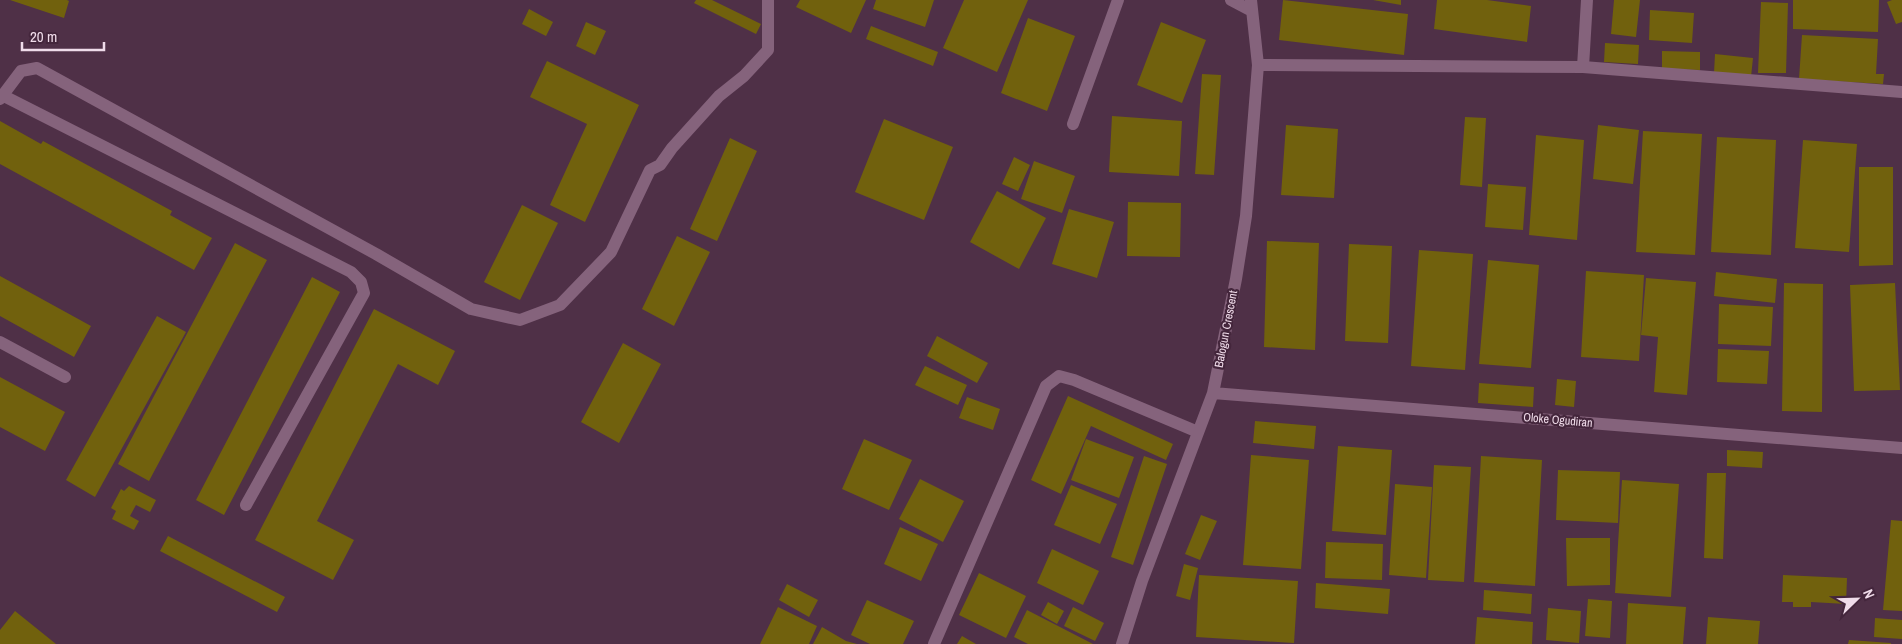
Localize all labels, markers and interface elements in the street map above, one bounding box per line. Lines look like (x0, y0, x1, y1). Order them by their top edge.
scale bar (22, 20, 105, 52)
text: 20 m (30, 26, 57, 47)
street label: Balogun Crescent (1211, 289, 1241, 369)
street label: Oloke Ogudiran (1523, 409, 1593, 431)
north arrow (1832, 574, 1882, 624)
text: N (1859, 587, 1879, 601)

